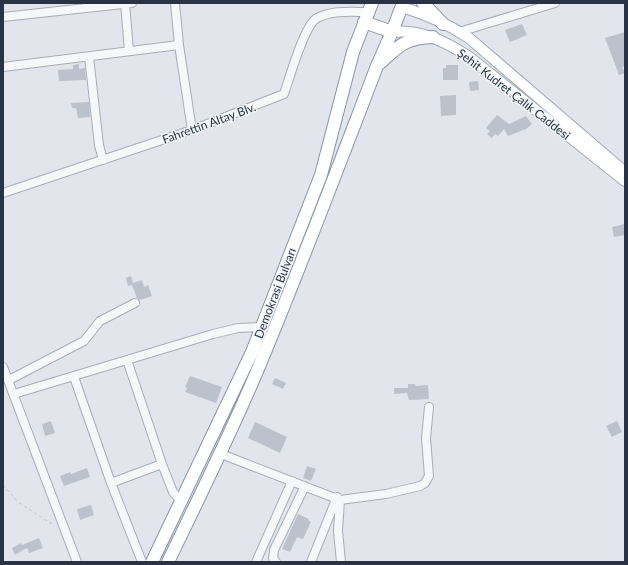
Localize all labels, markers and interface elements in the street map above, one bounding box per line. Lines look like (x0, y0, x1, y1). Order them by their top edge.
street label: Şehit Kudret Çalık Caddesi (454, 45, 574, 143)
street label: Fahrettin Altay Blv. (160, 99, 258, 147)
street label: Demokrasi Bulvarı (251, 246, 299, 340)

